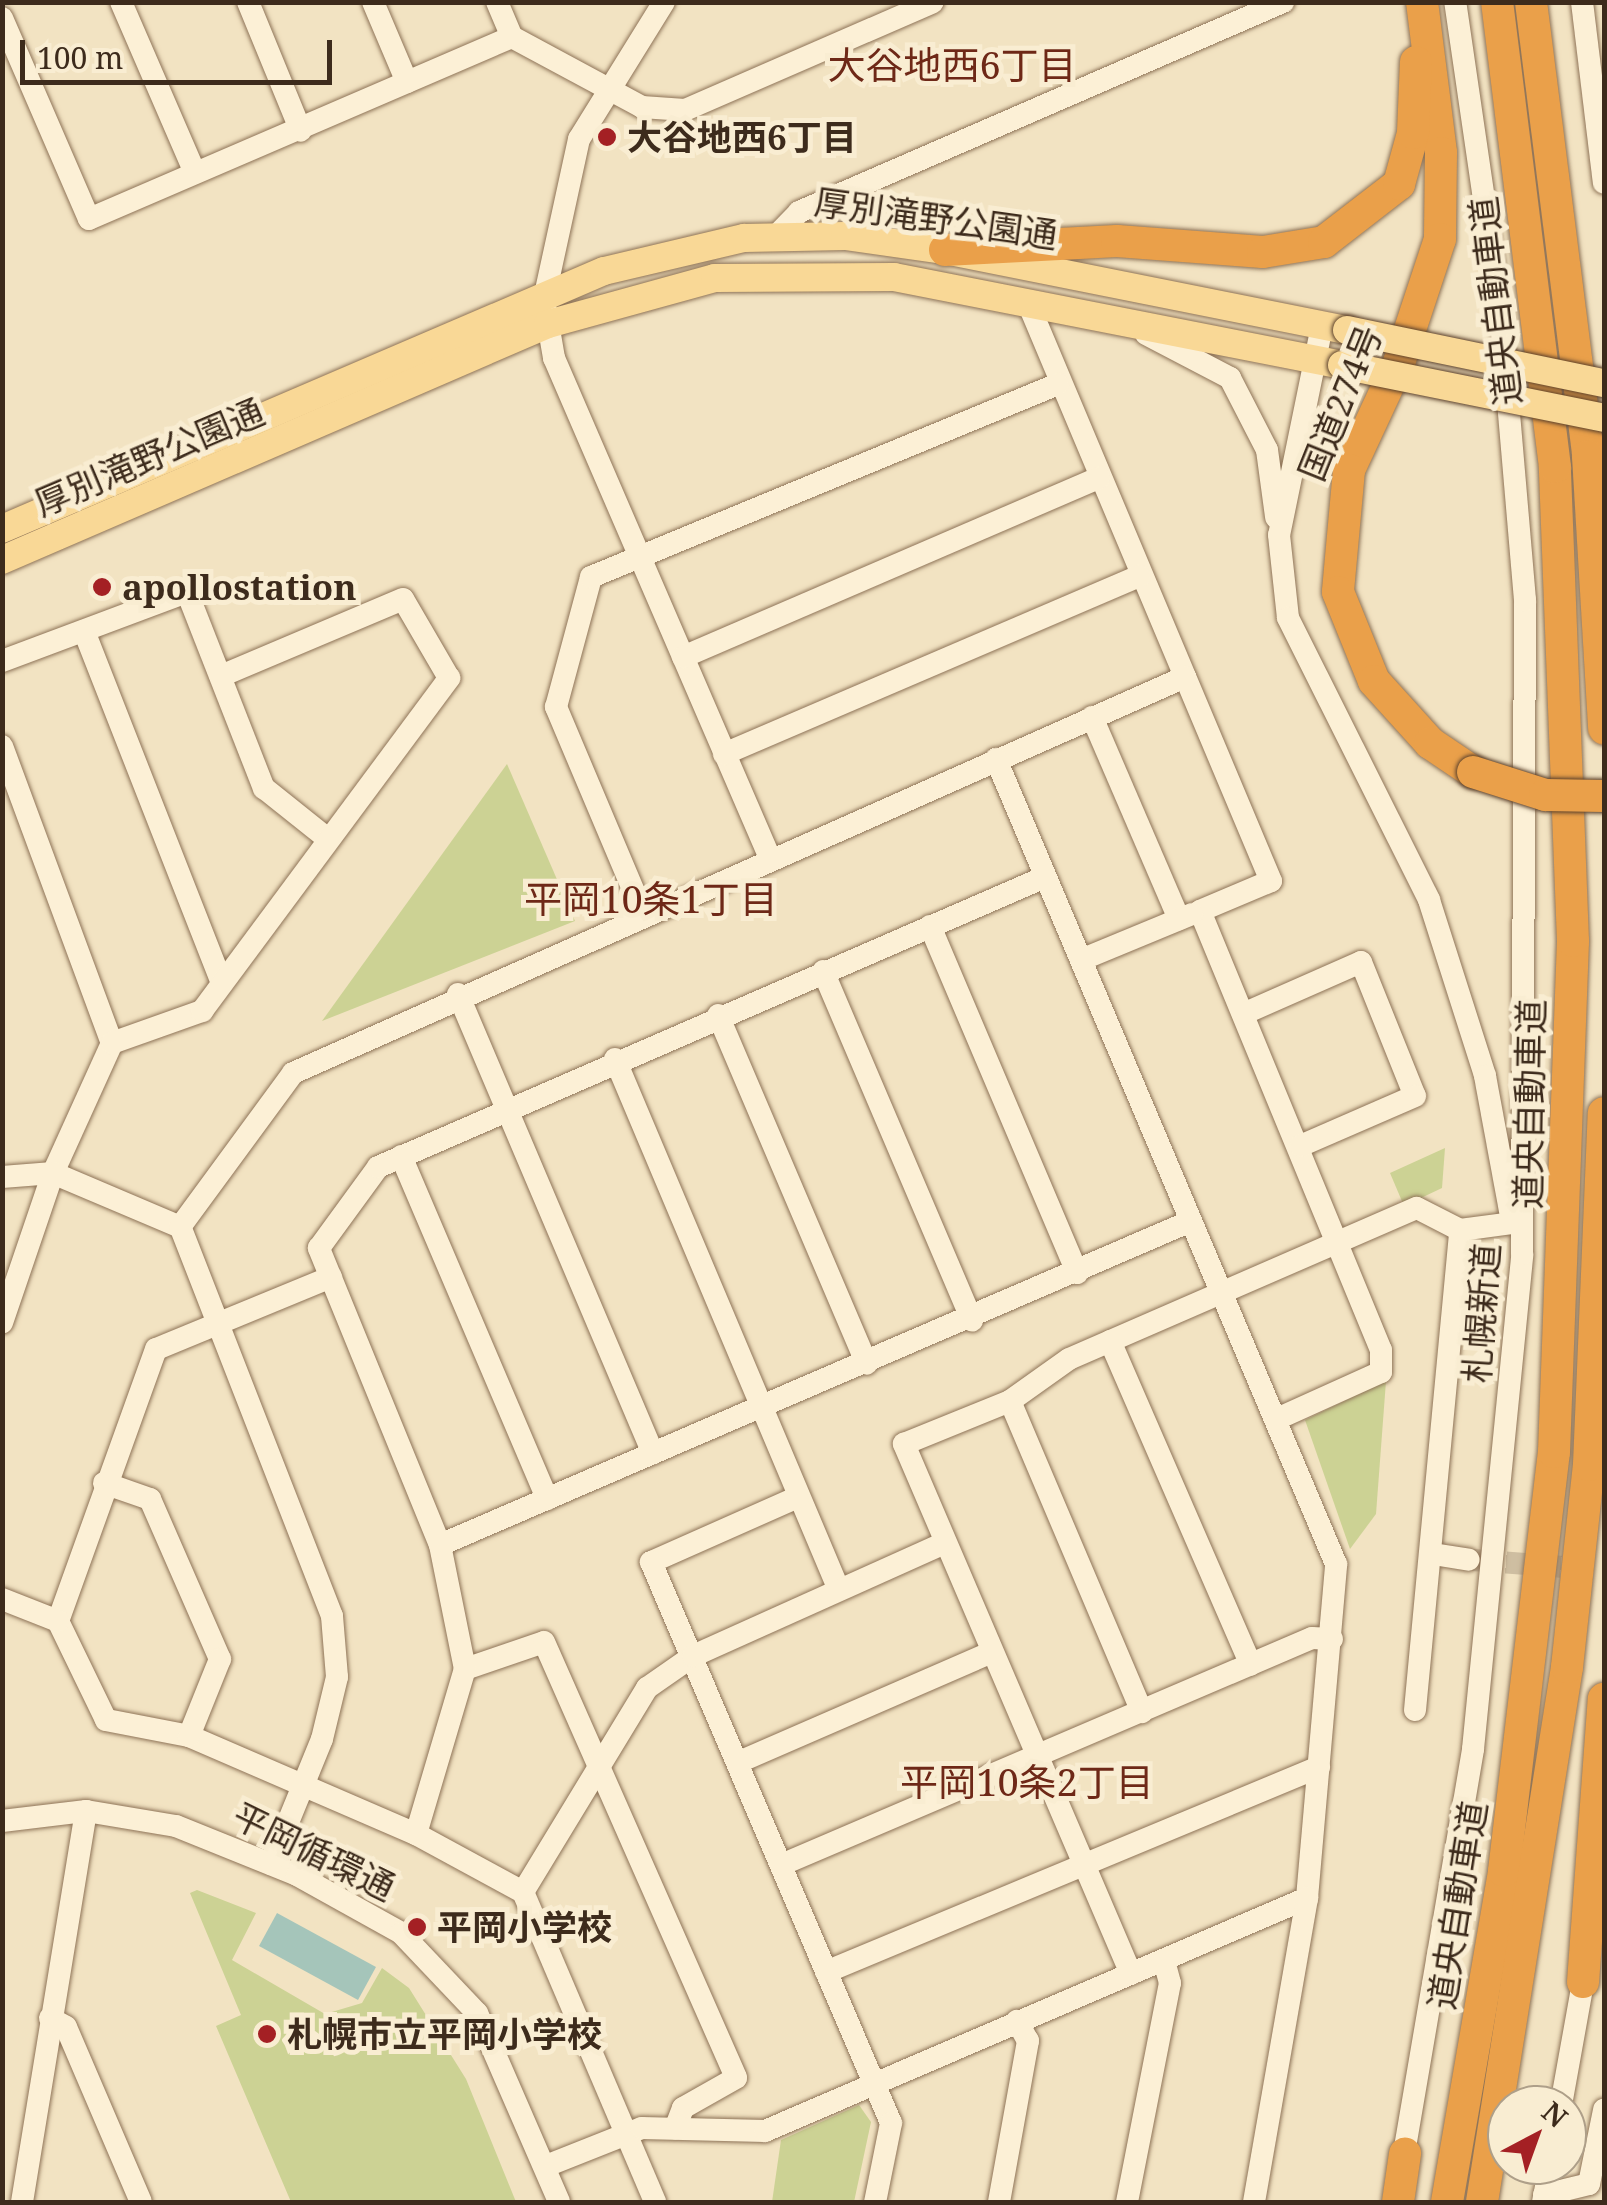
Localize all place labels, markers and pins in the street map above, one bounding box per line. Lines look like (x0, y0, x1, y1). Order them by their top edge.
place label: 大谷地西6丁目 (627, 116, 857, 158)
marker: 大谷地西6丁目 (596, 126, 618, 148)
place label: apollostation (122, 566, 357, 608)
marker: apollostation (91, 576, 113, 598)
place label: 平岡小学校 (437, 1906, 612, 1948)
marker: 平岡小学校 (406, 1916, 428, 1938)
place label: 札幌市立平岡小学校 (287, 2013, 602, 2055)
marker: 札幌市立平岡小学校 (256, 2023, 278, 2045)

